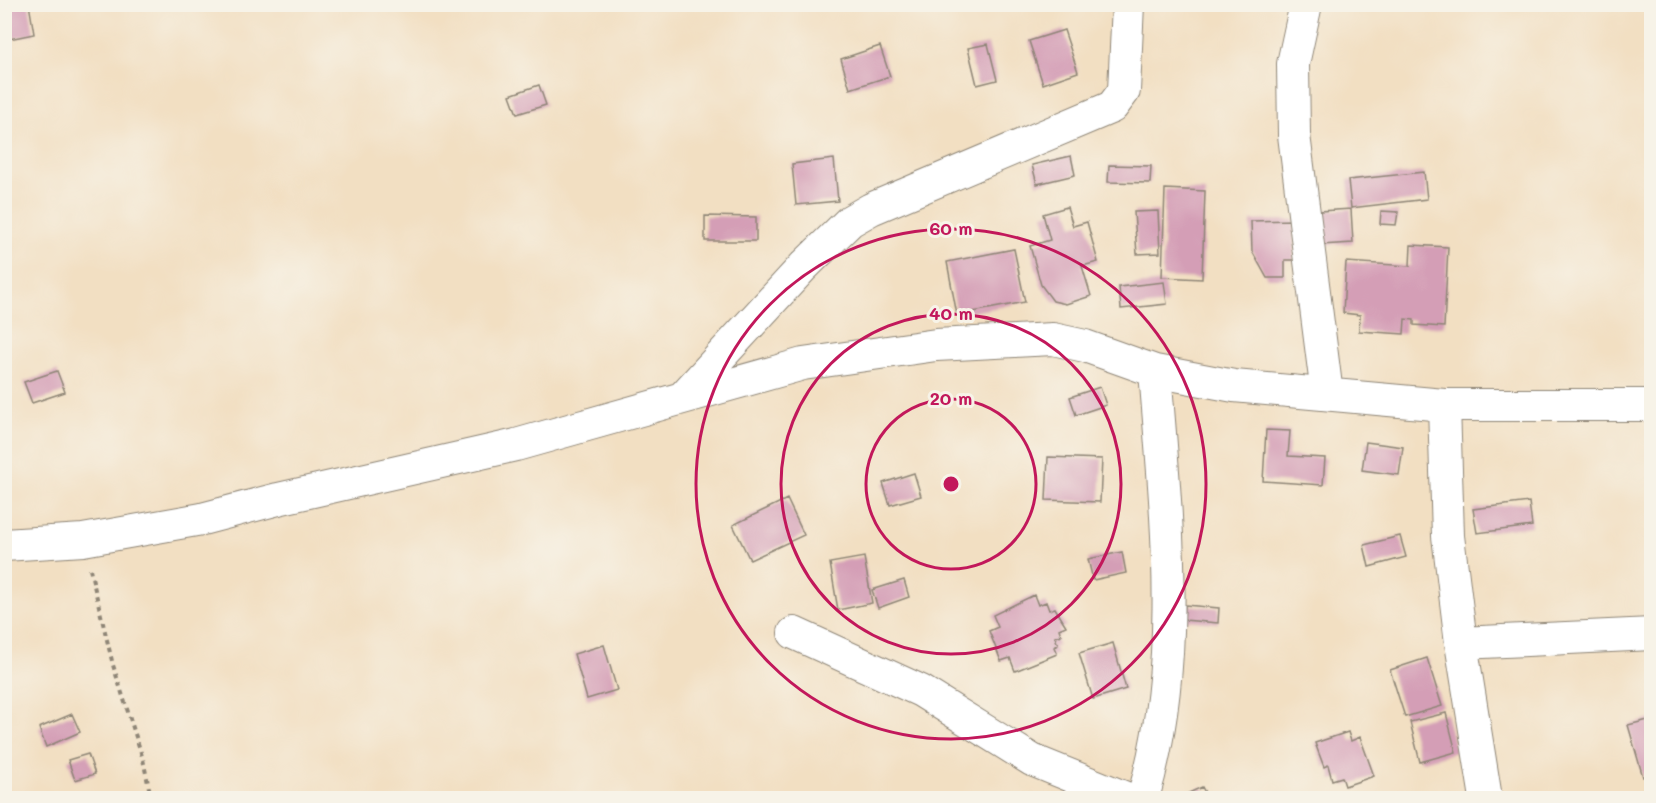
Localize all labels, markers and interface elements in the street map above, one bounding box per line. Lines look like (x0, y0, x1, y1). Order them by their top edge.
text: 60 m (929, 216, 973, 240)
text: 40 m (929, 301, 973, 325)
text: 20 m (930, 386, 972, 410)
centre of rings (941, 474, 961, 494)

